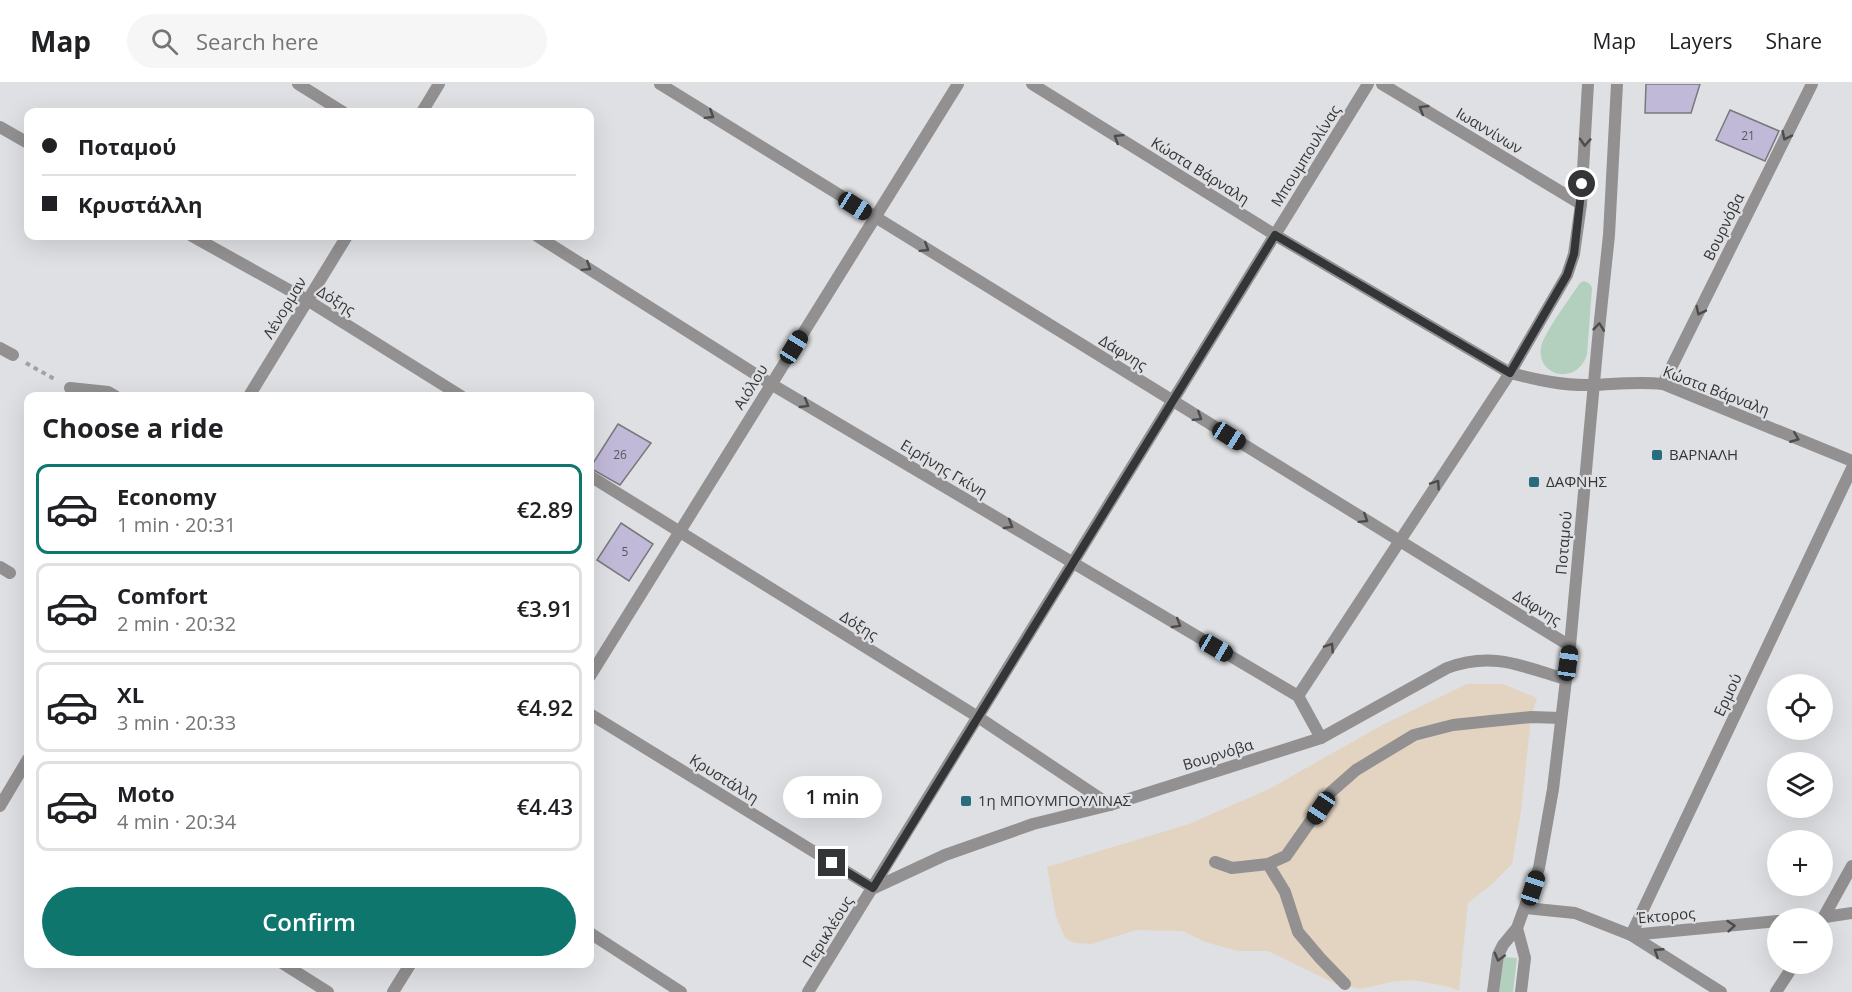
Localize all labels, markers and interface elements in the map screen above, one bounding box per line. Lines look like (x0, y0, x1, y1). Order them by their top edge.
search box (127, 14, 547, 68)
text: Map (30, 22, 91, 60)
icon: search (148, 25, 181, 58)
text: Search here (196, 26, 319, 56)
text: Map (1593, 27, 1636, 55)
text: Layers (1669, 27, 1733, 55)
text: Share (1766, 27, 1822, 55)
street label: Μπουμπουλίνας (1266, 101, 1344, 210)
street label: Ιωαννίνων (1453, 102, 1526, 158)
one-way arrow (1419, 104, 1429, 116)
one-way arrow (704, 107, 714, 119)
house number: 21 (1741, 127, 1755, 144)
one-way arrow (1782, 130, 1794, 141)
text: Ποταμού (78, 131, 176, 161)
street label: Κώστα Βάρναλη (1148, 132, 1254, 208)
one-way arrow (1114, 133, 1124, 145)
one-way arrow (1578, 138, 1591, 147)
route start (1568, 170, 1595, 197)
text: Κρυστάλλη (78, 189, 202, 219)
car (835, 189, 875, 223)
street label: Βουρνόβα (1698, 190, 1748, 264)
one-way arrow (919, 241, 929, 253)
one-way arrow (581, 259, 591, 271)
street label: Λένορμαν (258, 273, 310, 342)
street label: Δόξης (314, 281, 359, 320)
one-way arrow (1695, 305, 1707, 316)
one-way arrow (1592, 322, 1605, 331)
car (777, 327, 811, 367)
street label: Δάφνης (1096, 330, 1151, 375)
street label: Αιόλου (728, 360, 772, 413)
street label: Κώστα Βάρναλη (1660, 361, 1772, 420)
one-way arrow (799, 397, 809, 408)
text: Choose a ride (42, 409, 224, 446)
one-way arrow (1192, 409, 1202, 421)
car (1209, 419, 1249, 453)
one-way arrow (1789, 431, 1800, 443)
street label: Ειρήνης Γκίνη (897, 434, 992, 502)
place label: ΒΑΡΝΑΛΗ (1669, 444, 1738, 464)
house number: 26 (613, 446, 627, 463)
marker: ΒΑΡΝΑΛΗ (1650, 448, 1664, 462)
place label: ΔΑΦΝΗΣ (1546, 471, 1607, 491)
marker: ΔΑΦΝΗΣ (1527, 475, 1541, 489)
one-way arrow (1429, 479, 1440, 490)
text: Economy (117, 481, 216, 511)
icon: car (45, 482, 99, 536)
text: €2.89 (517, 494, 573, 524)
street label: Ποταμού (1550, 510, 1576, 575)
text: 1 min · 20:31 (117, 511, 236, 538)
one-way arrow (1358, 511, 1368, 523)
one-way arrow (1003, 518, 1013, 529)
house number: 5 (622, 543, 629, 560)
text: Comfort (117, 580, 208, 610)
icon: car (45, 581, 99, 635)
street label: Δάφνης (1510, 585, 1565, 630)
text: €3.91 (517, 593, 573, 623)
street label: Δόξης (837, 606, 882, 645)
text: 2 min · 20:32 (117, 610, 236, 637)
one-way arrow (1171, 617, 1181, 629)
car (1196, 631, 1236, 665)
one-way arrow (1323, 643, 1334, 654)
car (1557, 644, 1579, 682)
street label: Ερμού (1709, 670, 1746, 719)
map controls (1767, 674, 1833, 974)
button: locate (1767, 674, 1833, 740)
text: XL (117, 679, 144, 709)
icon: car (45, 680, 99, 734)
text: €4.92 (517, 692, 573, 722)
text: 3 min · 20:33 (117, 709, 236, 736)
street label: Βουρνόβα (1180, 734, 1255, 774)
street label: Κρυστάλλη (686, 749, 763, 807)
button: layers (1767, 752, 1833, 818)
callout: 1 min (782, 776, 882, 818)
text: Moto (117, 778, 175, 808)
icon: car (45, 779, 99, 833)
text: 1 min (806, 783, 860, 810)
car (1303, 788, 1339, 828)
place label: 1η ΜΠΟΥΜΠΟΥΛΙΝΑΣ (978, 790, 1132, 810)
text: €4.43 (517, 791, 573, 821)
marker: 1η ΜΠΟΥΜΠΟΥΛΙΝΑΣ (959, 794, 973, 808)
text: 4 min · 20:34 (117, 808, 236, 835)
button: + (1767, 830, 1833, 896)
route end (818, 849, 845, 876)
car (1519, 868, 1547, 908)
button: Confirm (42, 887, 576, 956)
street label: Περικλέους (797, 892, 857, 971)
street label: Έκτορος (1635, 902, 1696, 928)
button: − (1767, 908, 1833, 974)
one-way arrow (1726, 919, 1735, 932)
one-way arrow (1654, 948, 1665, 959)
one-way arrow (1494, 951, 1506, 962)

